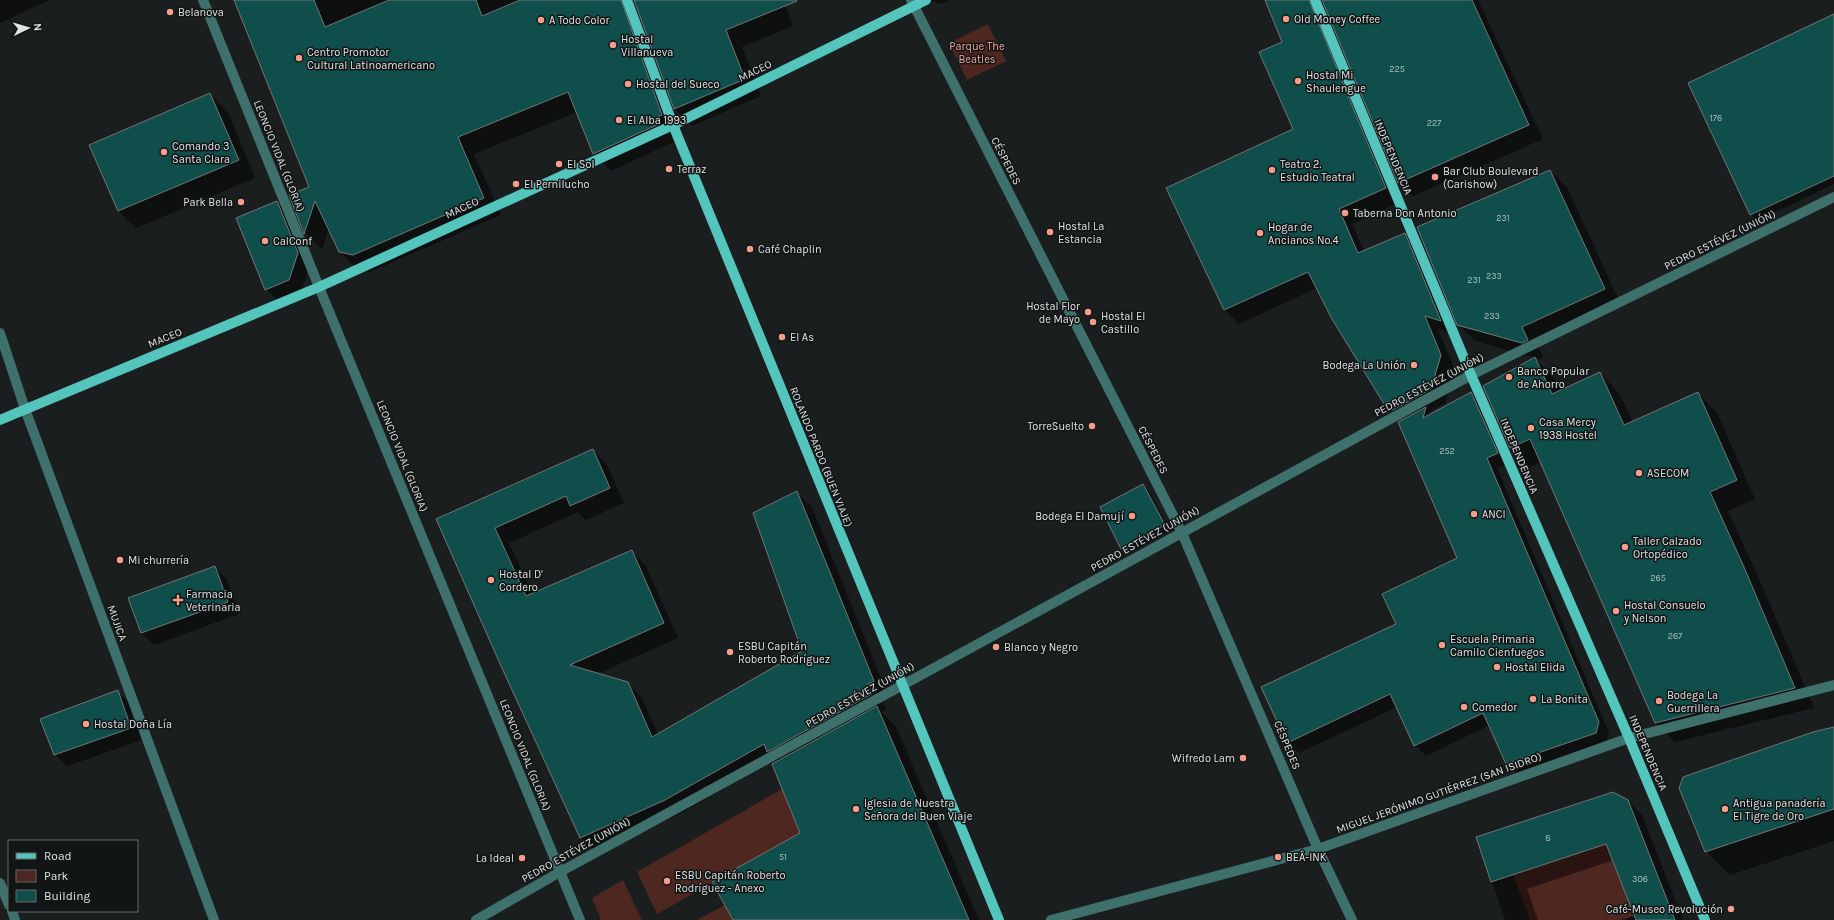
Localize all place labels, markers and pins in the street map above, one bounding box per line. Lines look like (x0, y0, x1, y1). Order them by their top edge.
place label: Belanova (178, 6, 224, 19)
marker: Belanova (165, 7, 175, 17)
place label: Old Money Coffee (1294, 13, 1381, 26)
place label: A Todo Color (549, 14, 610, 27)
marker: Old Money Coffee (1281, 14, 1291, 24)
marker: A Todo Color (536, 15, 546, 25)
place label: Hostal Villanueva (621, 33, 673, 59)
marker: Hostal Villanueva (608, 40, 618, 50)
place label: Centro Promotor Cultural Latinoamericano (307, 46, 435, 72)
marker: Centro Promotor Cultural Latinoamericano (294, 53, 304, 63)
place label: Hostal Mi Shaulengue (1306, 69, 1366, 95)
marker: Hostal Mi Shaulengue (1293, 76, 1303, 86)
place label: Hostal del Sueco (636, 78, 720, 91)
marker: Hostal del Sueco (623, 79, 633, 89)
place label: El Alba 1993 (627, 114, 686, 127)
marker: El Alba 1993 (614, 115, 624, 125)
place label: Comando 3 Santa Clara (172, 140, 230, 166)
marker: Comando 3 Santa Clara (159, 147, 169, 157)
place label: El Sol (567, 158, 595, 171)
place label: Teatro 2. Estudio Teatral (1280, 158, 1355, 184)
marker: El Sol (554, 159, 564, 169)
place label: Terraz (677, 163, 707, 176)
marker: Terraz (664, 164, 674, 174)
marker: Teatro 2. Estudio Teatral (1267, 165, 1277, 175)
place label: Bar Club Boulevard (Carishow) (1443, 165, 1538, 191)
marker: Bar Club Boulevard (Carishow) (1430, 172, 1440, 182)
place label: El Pernilucho (524, 178, 590, 191)
marker: El Pernilucho (511, 179, 521, 189)
place label: Park Bella (183, 196, 233, 209)
marker: Park Bella (236, 197, 246, 207)
place label: Taberna Don Antonio (1353, 207, 1457, 220)
marker: Taberna Don Antonio (1340, 208, 1350, 218)
place label: Hostal La Estancia (1058, 220, 1104, 246)
place label: Hogar de Ancianos No.4 (1268, 221, 1339, 247)
marker: Hostal La Estancia (1045, 227, 1055, 237)
marker: Hogar de Ancianos No.4 (1255, 228, 1265, 238)
place label: CalConf (273, 235, 312, 248)
marker: CalConf (260, 236, 270, 246)
place label: Café Chaplin (758, 243, 822, 256)
marker: Café Chaplin (745, 244, 755, 254)
place label: Hostal Flor de Mayo (1026, 300, 1080, 326)
marker: Hostal Flor de Mayo (1083, 307, 1093, 317)
place label: Hostal El Castillo (1101, 310, 1145, 336)
marker: Hostal El Castillo (1088, 317, 1098, 327)
place label: El As (790, 331, 814, 344)
marker: El As (777, 332, 787, 342)
place label: Bodega La Unión (1323, 359, 1406, 372)
marker: Bodega La Unión (1409, 360, 1419, 370)
place label: Banco Popular de Ahorro (1517, 365, 1589, 391)
marker: Banco Popular de Ahorro (1504, 372, 1514, 382)
place label: Casa Mercy 1938 Hostel (1539, 416, 1597, 442)
place label: TorreSuelto (1028, 420, 1084, 433)
marker: TorreSuelto (1087, 421, 1097, 431)
marker: Casa Mercy 1938 Hostel (1526, 423, 1536, 433)
place label: ASECOM (1647, 467, 1689, 480)
marker: ASECOM (1634, 468, 1644, 478)
place label: ANCI (1482, 508, 1506, 521)
marker: ANCI (1469, 509, 1479, 519)
place label: Bodega El Damují (1035, 510, 1125, 523)
marker: Bodega El Damují (1127, 511, 1137, 521)
place label: Taller Calzado Ortopédico (1633, 535, 1702, 561)
marker: Taller Calzado Ortopédico (1620, 542, 1630, 552)
place label: Mi churrería (128, 554, 189, 567)
marker: Mi churrería (115, 555, 125, 565)
place label: Hostal D' Cordero (499, 568, 543, 594)
marker: Hostal D' Cordero (486, 575, 496, 585)
place label: Farmacia Veterinaria (186, 588, 241, 614)
marker: Farmacia Veterinaria (173, 595, 183, 605)
place label: Hostal Consuelo y Nelson (1623, 599, 1706, 625)
marker: Hostal Consuelo y Nelson (1611, 606, 1621, 616)
place label: Escuela Primaria Camilo Cienfuegos (1450, 633, 1545, 659)
place label: ESBU Capitán Roberto Rodríguez (738, 640, 830, 666)
marker: Escuela Primaria Camilo Cienfuegos (1437, 640, 1447, 650)
place label: Blanco y Negro (1004, 641, 1078, 654)
marker: Blanco y Negro (991, 642, 1001, 652)
marker: ESBU Capitán Roberto Rodríguez (725, 647, 735, 657)
place label: Hostal Elida (1505, 661, 1565, 674)
marker: Hostal Elida (1492, 662, 1502, 672)
place label: Bodega La Guerrillera (1667, 689, 1719, 715)
place label: La Bonita (1541, 693, 1588, 706)
marker: La Bonita (1528, 694, 1538, 704)
marker: Bodega La Guerrillera (1654, 696, 1664, 706)
place label: Comedor (1472, 701, 1517, 714)
marker: Comedor (1459, 702, 1469, 712)
place label: Hostal Doña Lía (94, 718, 172, 731)
marker: Hostal Doña Lía (81, 719, 91, 729)
place label: Wifredo Lam (1172, 752, 1235, 765)
marker: Wifredo Lam (1238, 753, 1248, 763)
place label: Iglesia de Nuestra Señora del Buen Viaje (864, 797, 973, 823)
place label: Antigua panadería El Tigre de Oro (1733, 797, 1826, 823)
marker: Iglesia de Nuestra Señora del Buen Viaje (851, 804, 861, 814)
marker: Antigua panadería El Tigre de Oro (1720, 804, 1730, 814)
place label: BEÂ-INK (1286, 850, 1327, 864)
place label: La Ideal (476, 852, 514, 865)
marker: BEÂ-INK (1273, 852, 1283, 862)
marker: La Ideal (517, 853, 527, 863)
place label: ESBU Capitán Roberto Rodríguez - Anexo (675, 869, 785, 895)
marker: ESBU Capitán Roberto Rodríguez - Anexo (662, 876, 672, 886)
place label: Café-Museo Revolución (1606, 903, 1723, 916)
marker: Café-Museo Revolución (1726, 904, 1736, 914)

